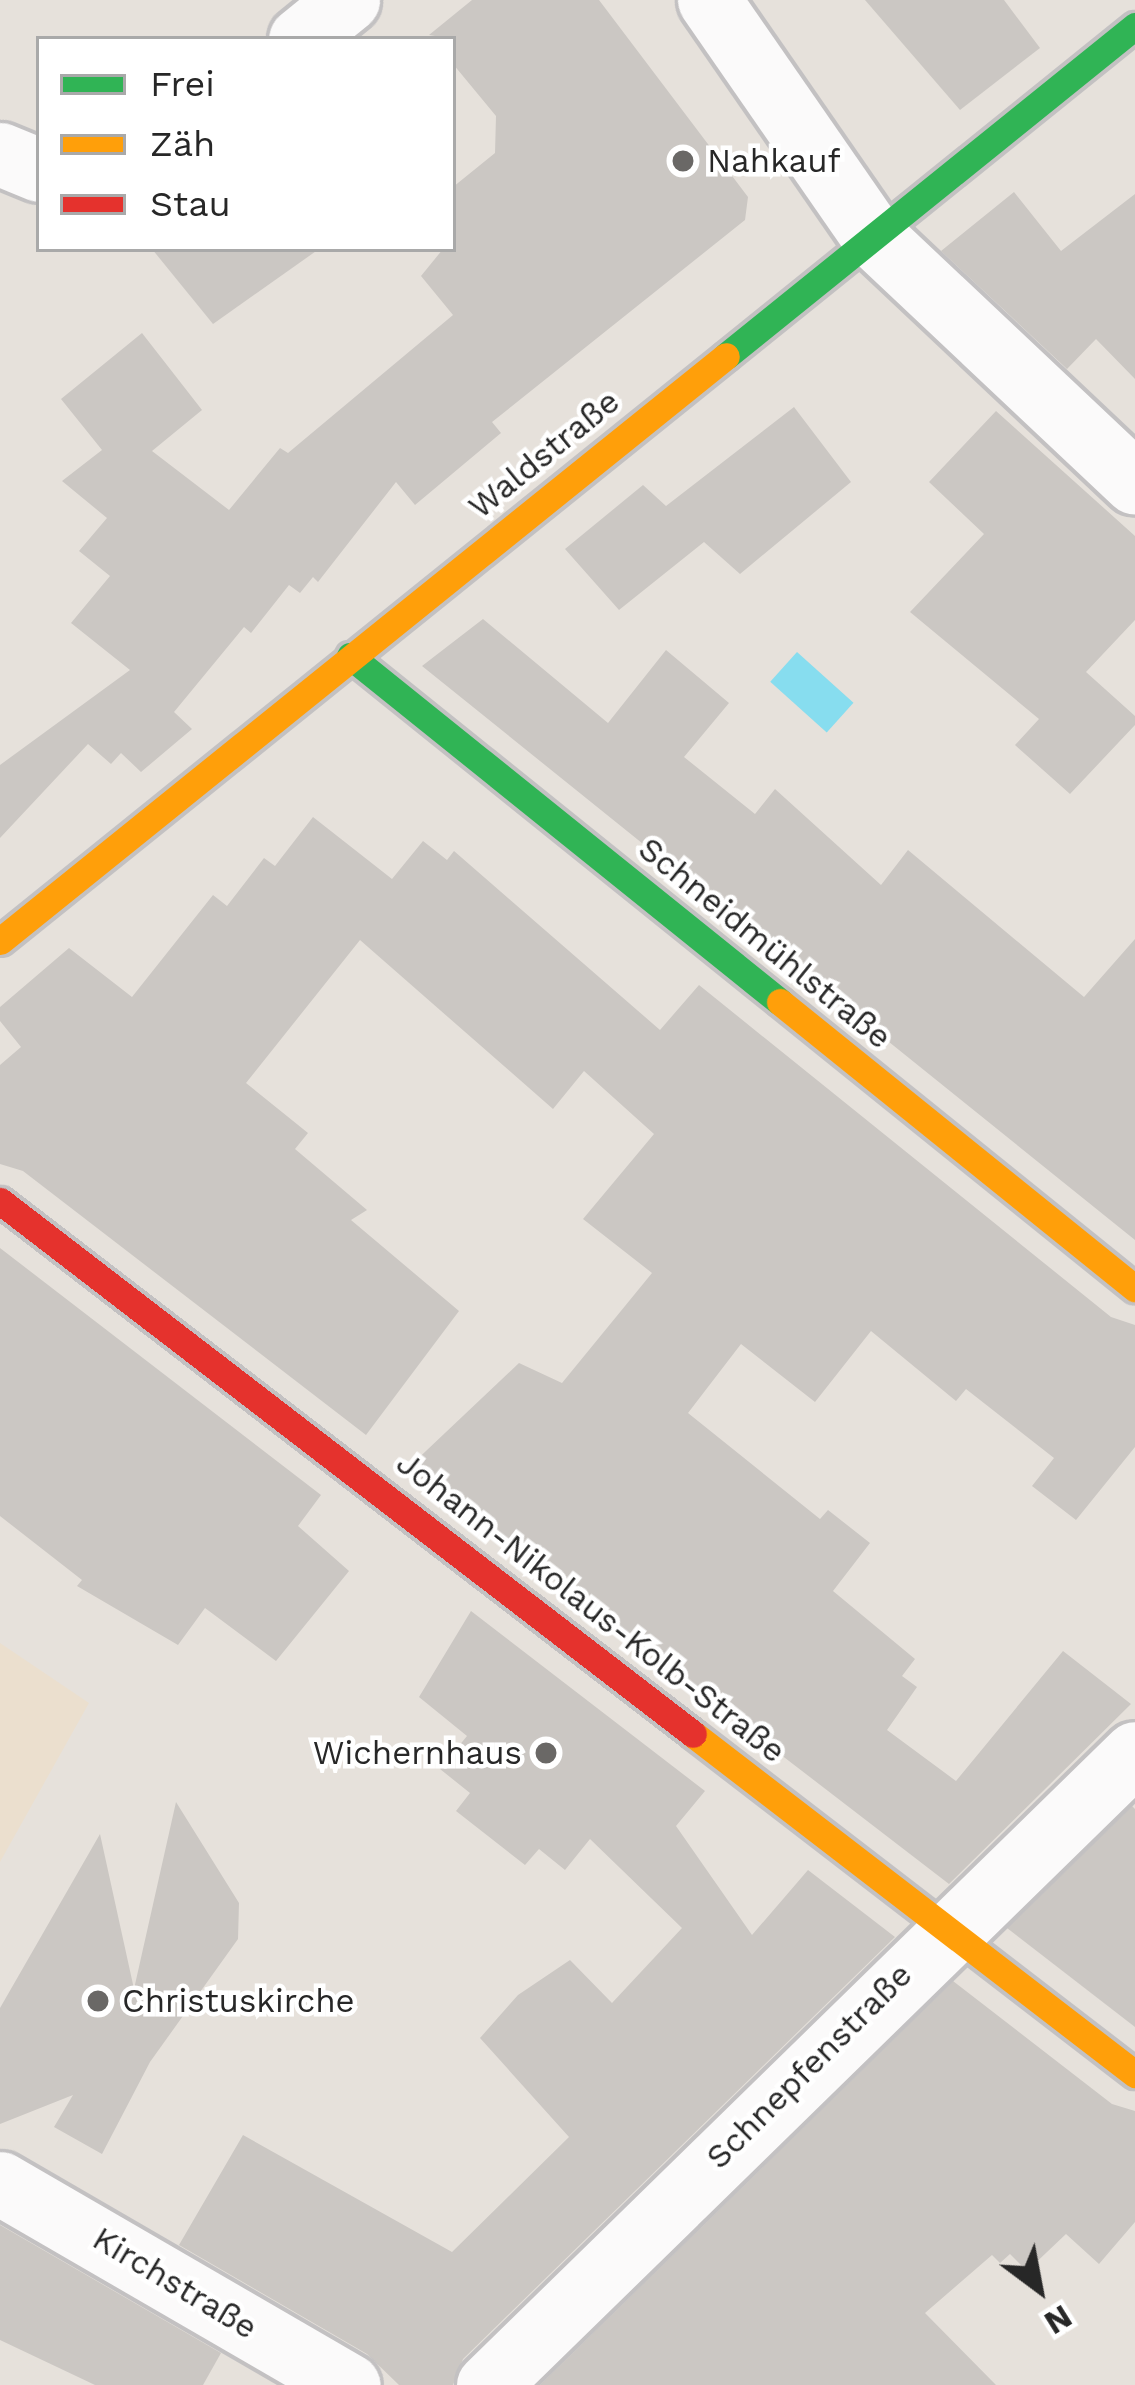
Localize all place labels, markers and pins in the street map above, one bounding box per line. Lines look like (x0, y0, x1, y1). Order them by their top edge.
place label: Nahkauf (707, 141, 841, 181)
marker: Nahkauf (670, 148, 696, 174)
place label: Wichernhaus (313, 1733, 522, 1773)
marker: Wichernhaus (533, 1740, 559, 1766)
place label: Christuskirche (122, 1981, 355, 2021)
marker: Christuskirche (85, 1988, 111, 2014)

